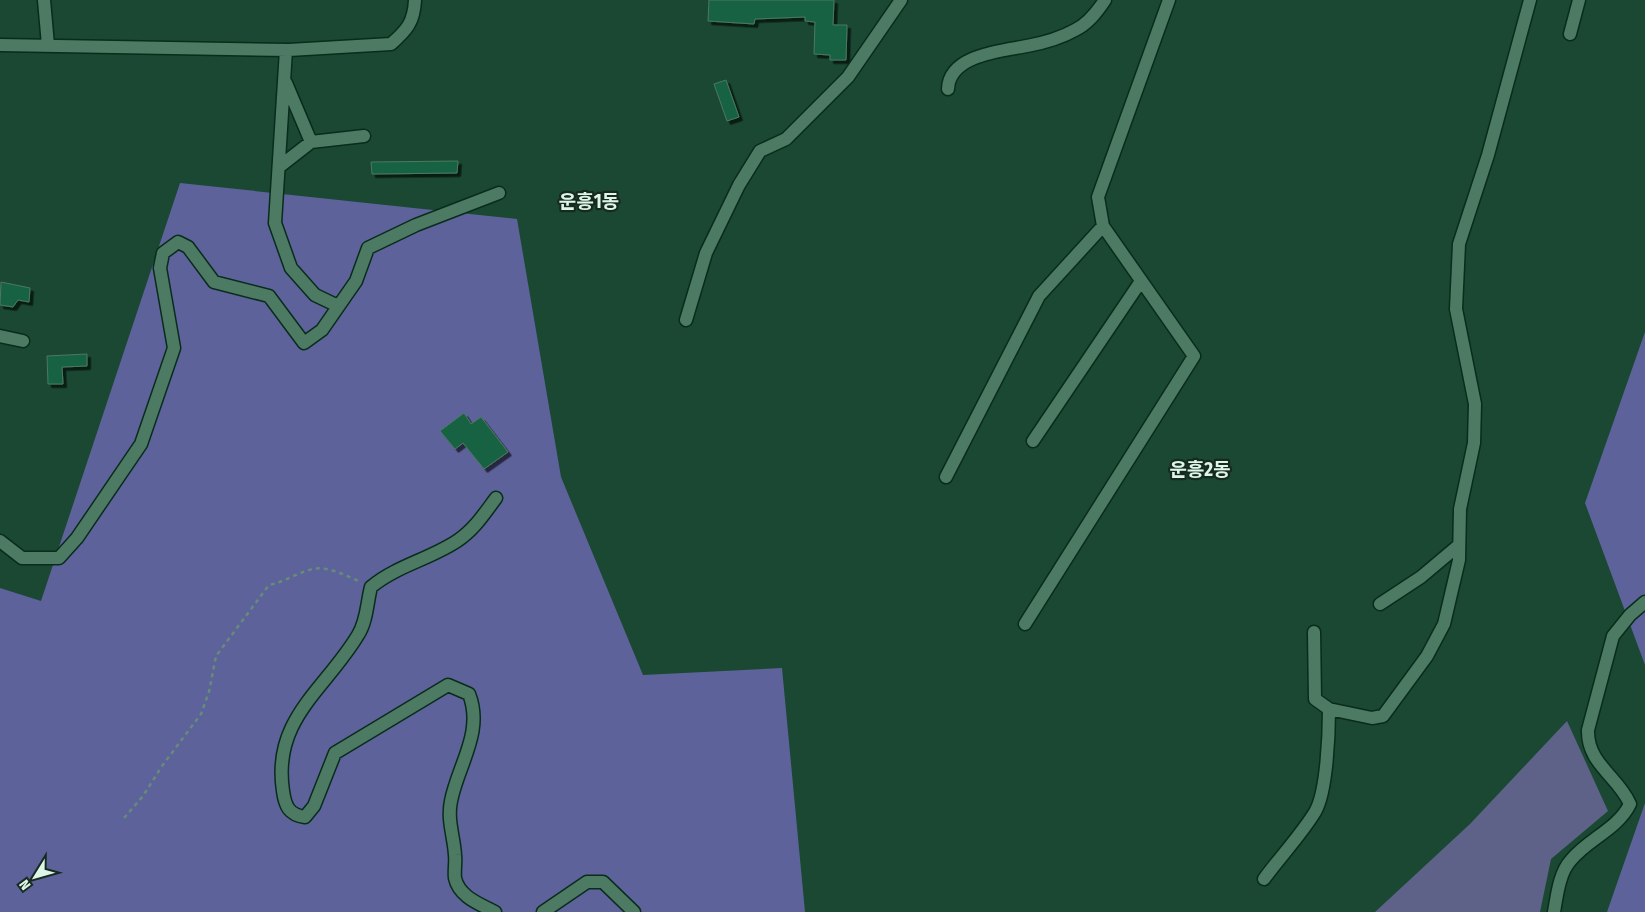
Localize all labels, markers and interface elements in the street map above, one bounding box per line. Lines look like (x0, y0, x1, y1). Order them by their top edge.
district label: 운흥1동 (559, 190, 619, 213)
district label: 운흥2동 (1169, 458, 1231, 481)
north arrow (10, 852, 60, 902)
text: N (16, 876, 34, 893)

